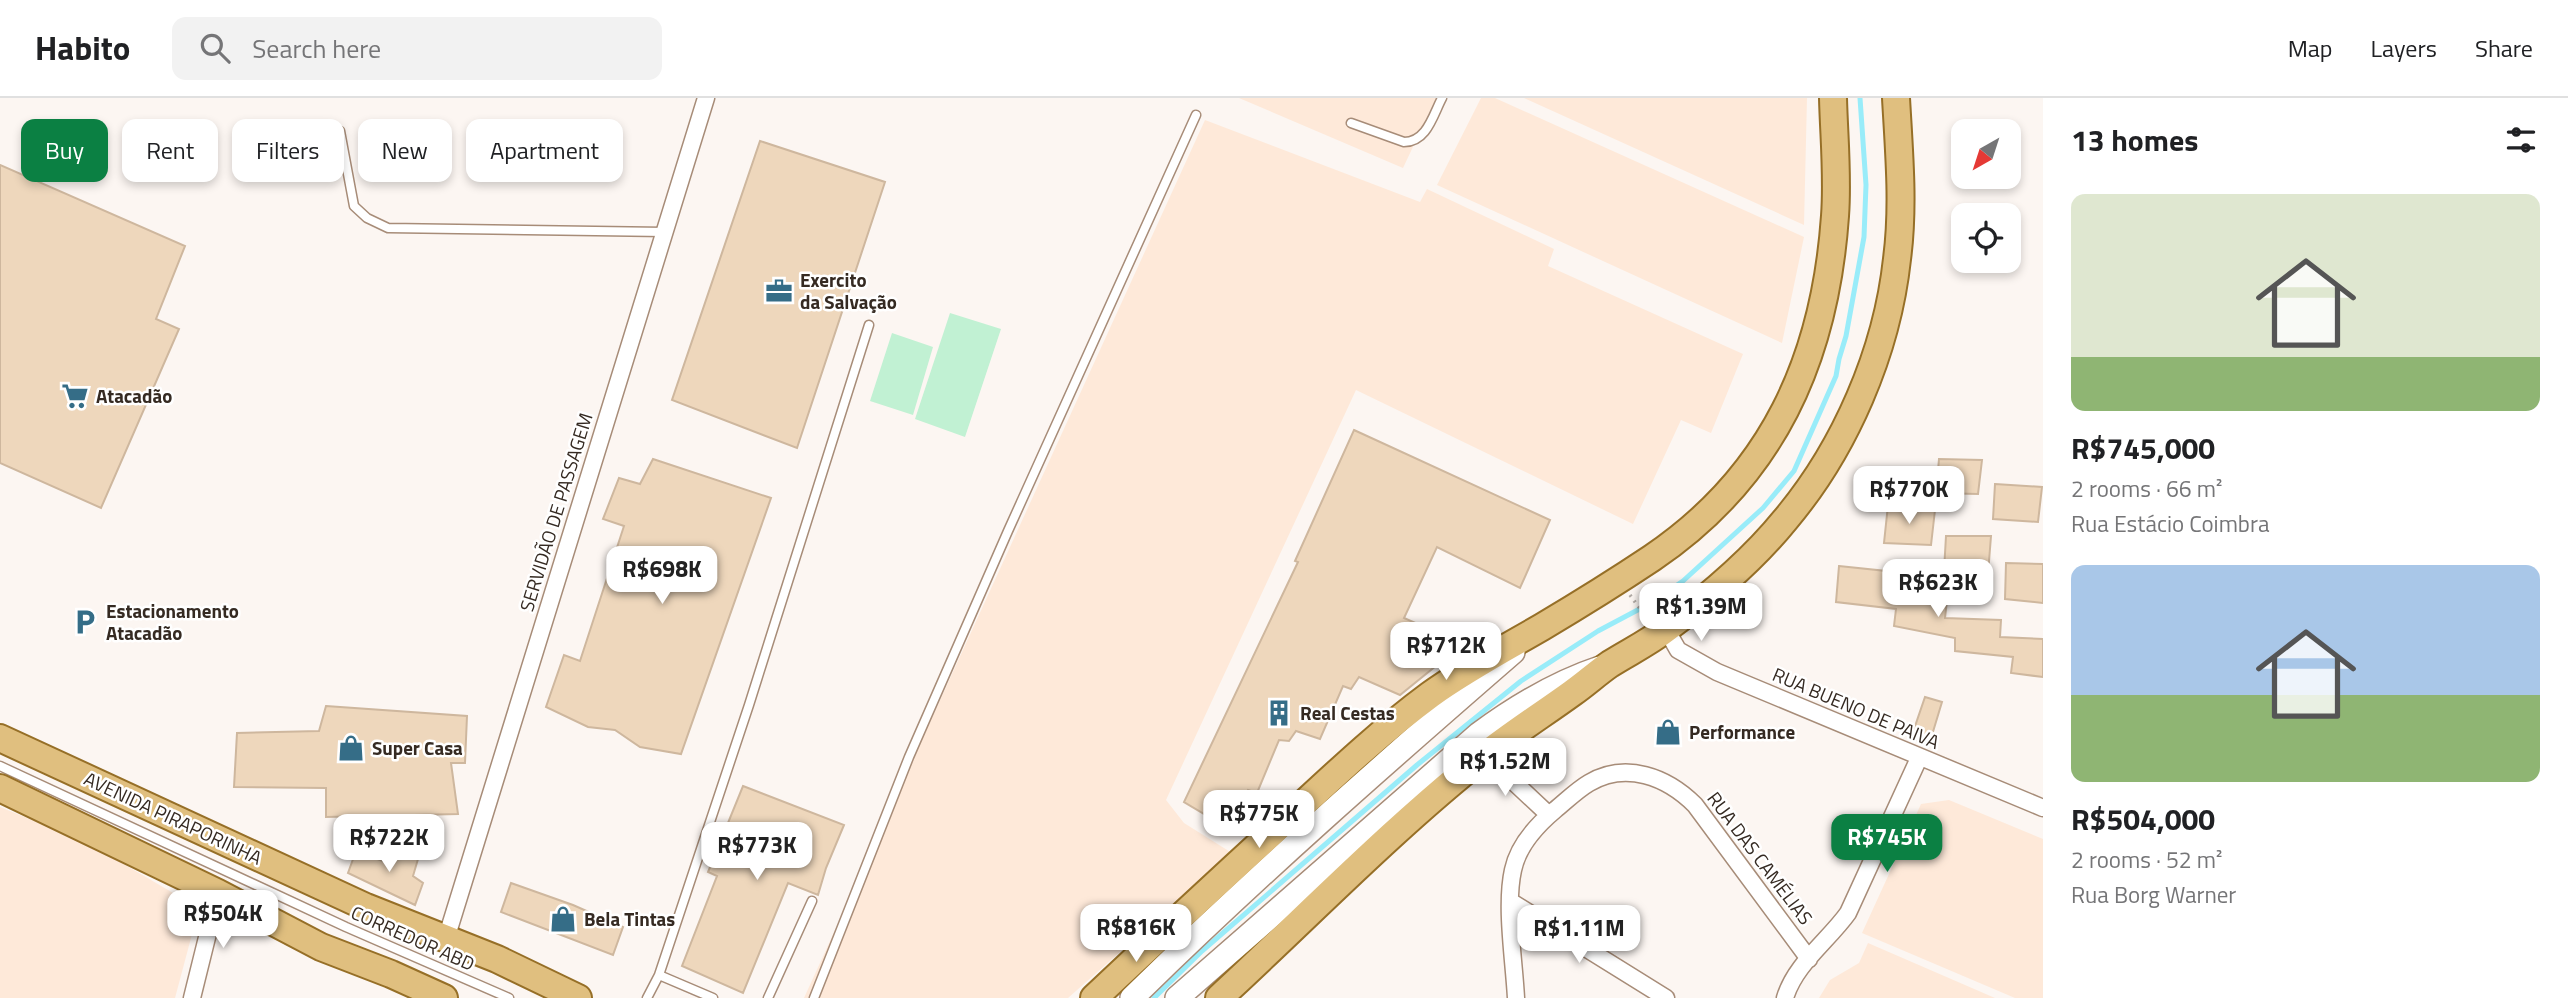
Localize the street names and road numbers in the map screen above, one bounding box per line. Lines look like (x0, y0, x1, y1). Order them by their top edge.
street label: SERVIDÃO DE PASSAGEM (511, 409, 600, 615)
street label: RUA BUENO DE PAIVA (1768, 659, 1944, 756)
street label: AVENIDA PIRAPORINHA (79, 764, 267, 872)
street label: RUA DAS CAMÉLIAS (1701, 785, 1820, 930)
street label: CORREDOR ABD (347, 897, 480, 978)

